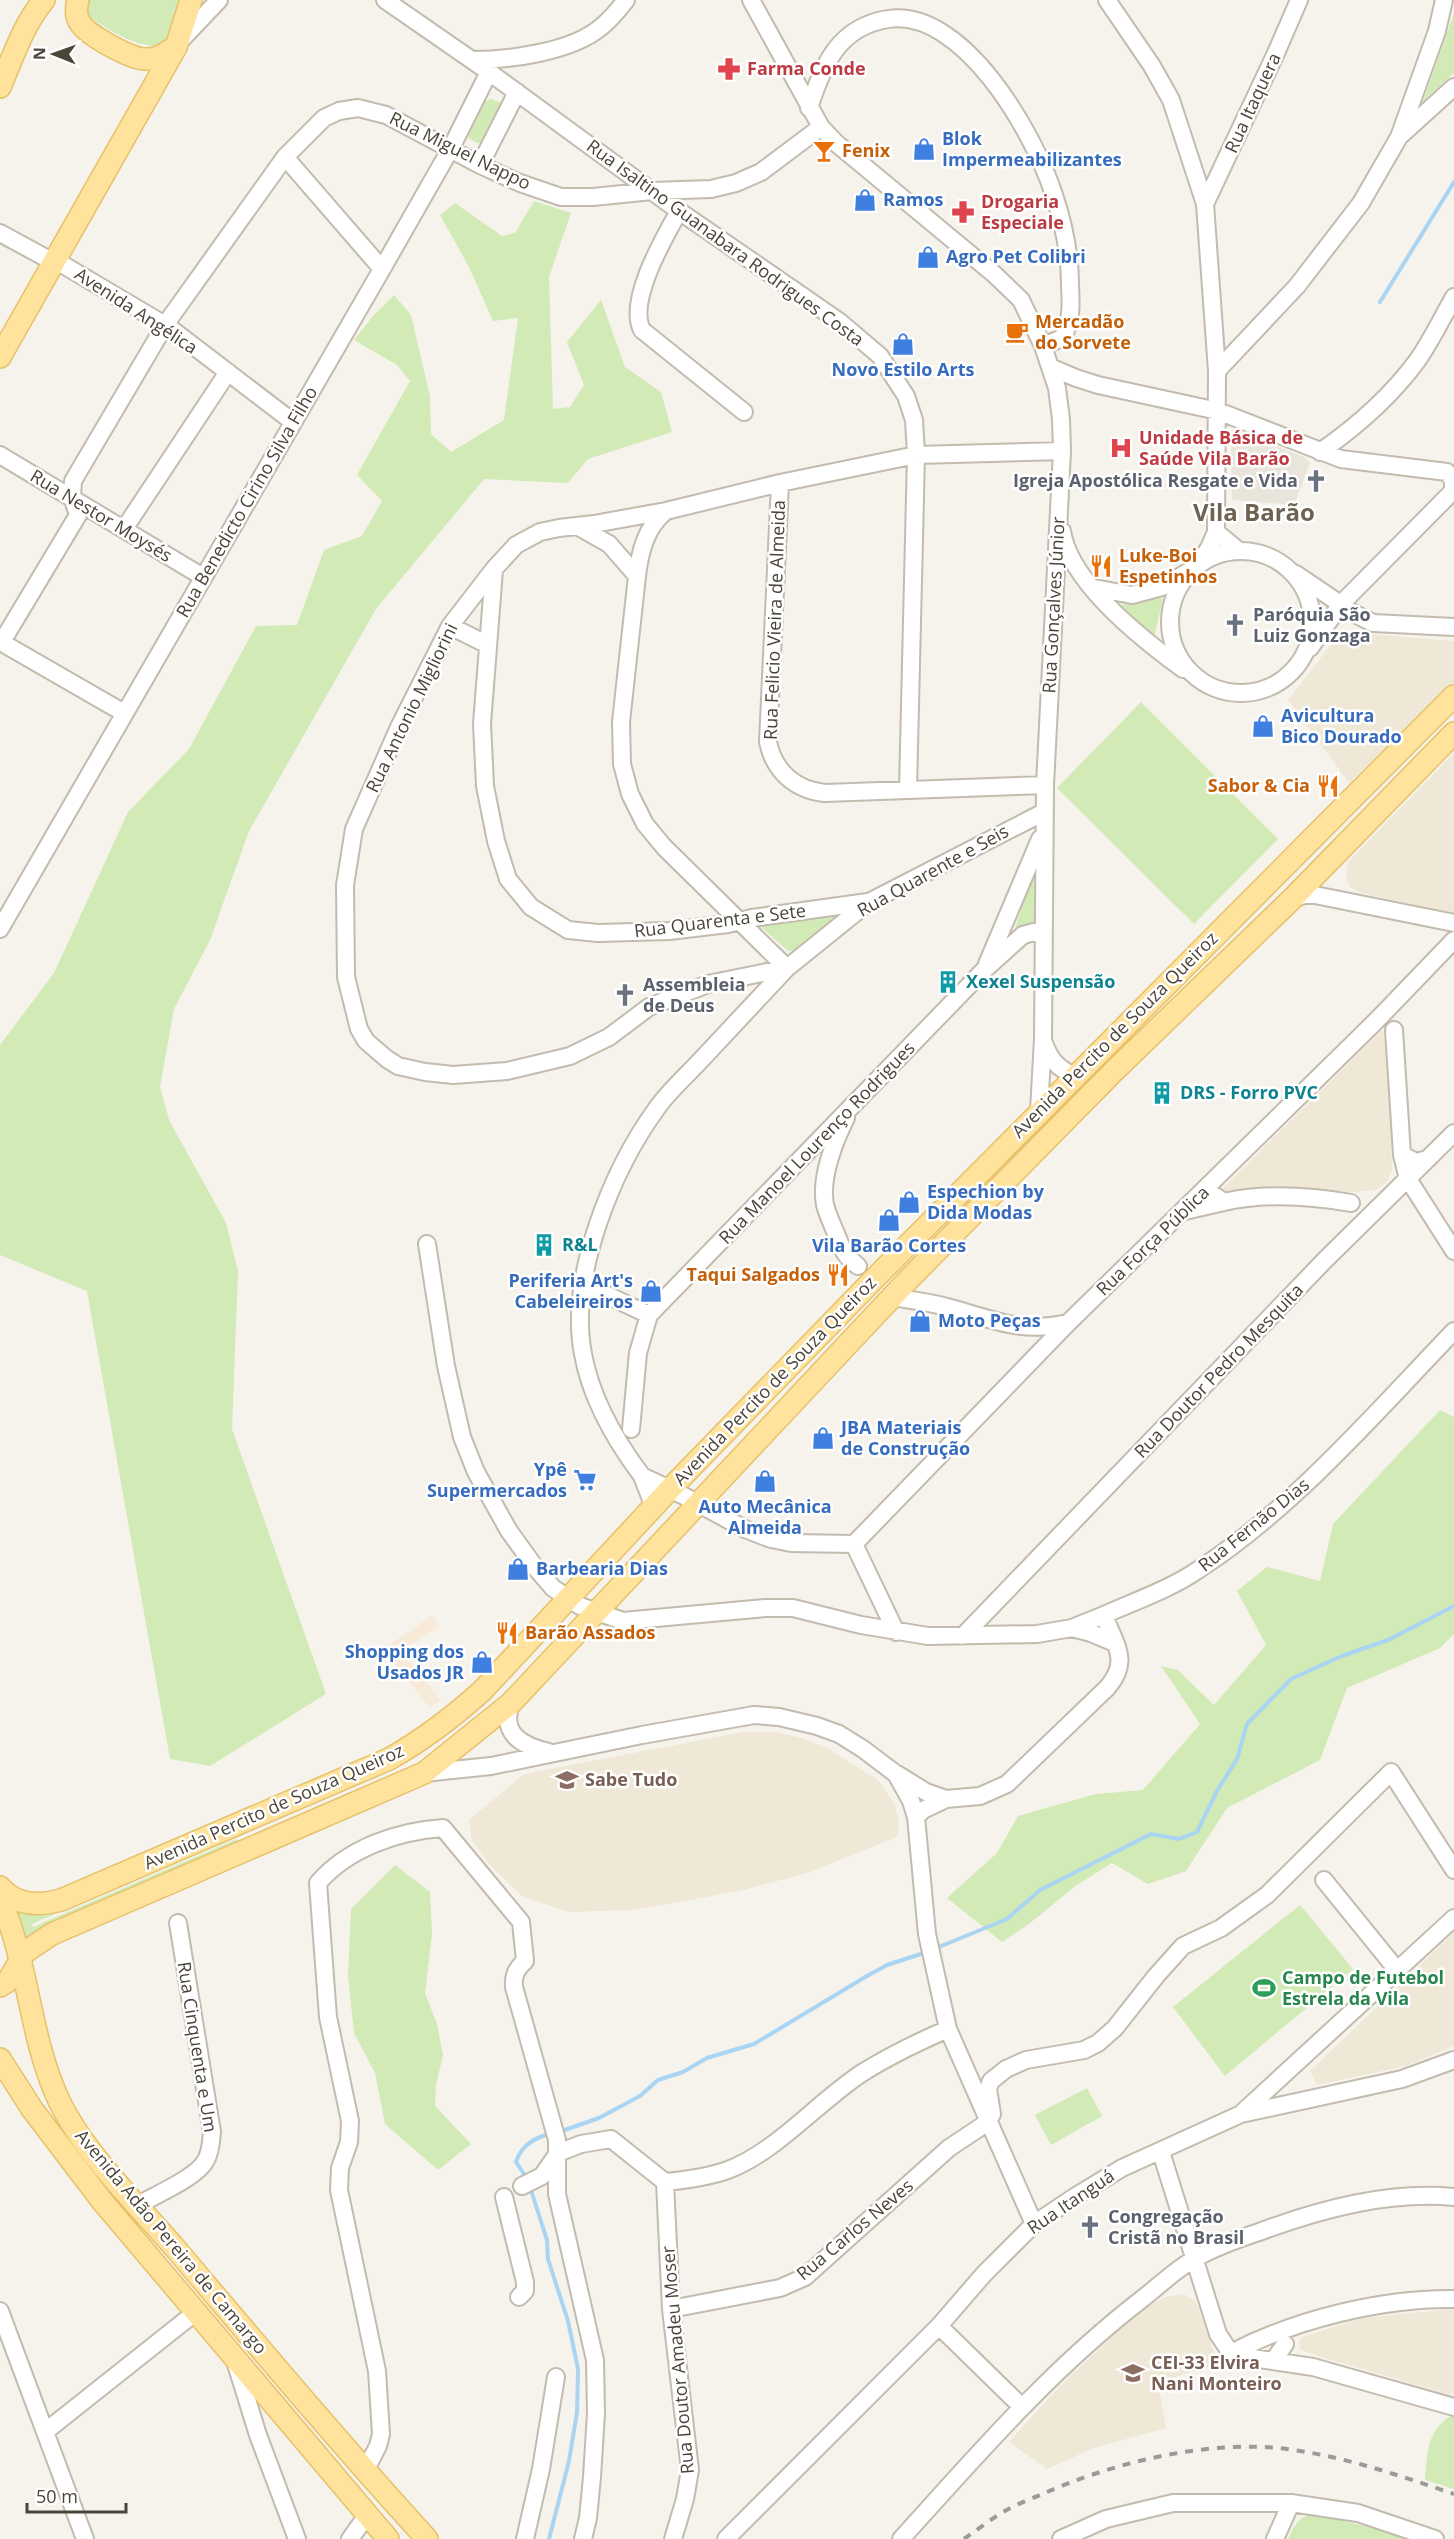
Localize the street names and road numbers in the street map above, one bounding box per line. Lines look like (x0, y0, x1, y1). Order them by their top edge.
street label: Rua Itaquera (1218, 49, 1286, 156)
street label: Rua Miguel Nappo (386, 106, 535, 195)
street label: Rua Isaltino Guanabara Rodrigues Costa (582, 133, 869, 351)
street label: Avenida Angélica (71, 261, 203, 359)
street label: Rua Benedicto Cirino Silva Filho (170, 382, 322, 621)
street label: Rua Nestor Moysés (26, 463, 177, 567)
street label: Rua Felicio Vieira de Almeida (758, 500, 790, 740)
street label: Rua Gonçalves Júnior (1036, 515, 1070, 694)
street label: Rua Antonio Migliorini (360, 619, 463, 796)
street label: Rua Quarente e Seis (853, 819, 1012, 922)
street label: Rua Quarenta e Sete (633, 898, 807, 942)
street label: Avenida Percito de Souza Queiroz (1006, 926, 1223, 1143)
street label: Rua Manoel Lourenço Rodrigues (713, 1036, 920, 1249)
street label: Rua Força Pública (1091, 1180, 1214, 1300)
street label: Avenida Percito de Souza Queiroz (668, 1271, 881, 1490)
street label: Rua Doutor Pedro Mesquita (1128, 1278, 1308, 1463)
street label: Rua Fernão Dias (1193, 1472, 1314, 1576)
street label: Avenida Percito de Souza Queiroz (140, 1738, 407, 1874)
street label: Rua Cinquenta e Um (173, 1960, 223, 2134)
street label: Avenida Adão Pereira de Camargo (71, 2124, 273, 2359)
street label: Rua Itanguá (1022, 2163, 1119, 2239)
street label: Rua Carlos Neves (791, 2173, 918, 2285)
street label: Rua Doutor Amadeu Moser (655, 2244, 699, 2475)

